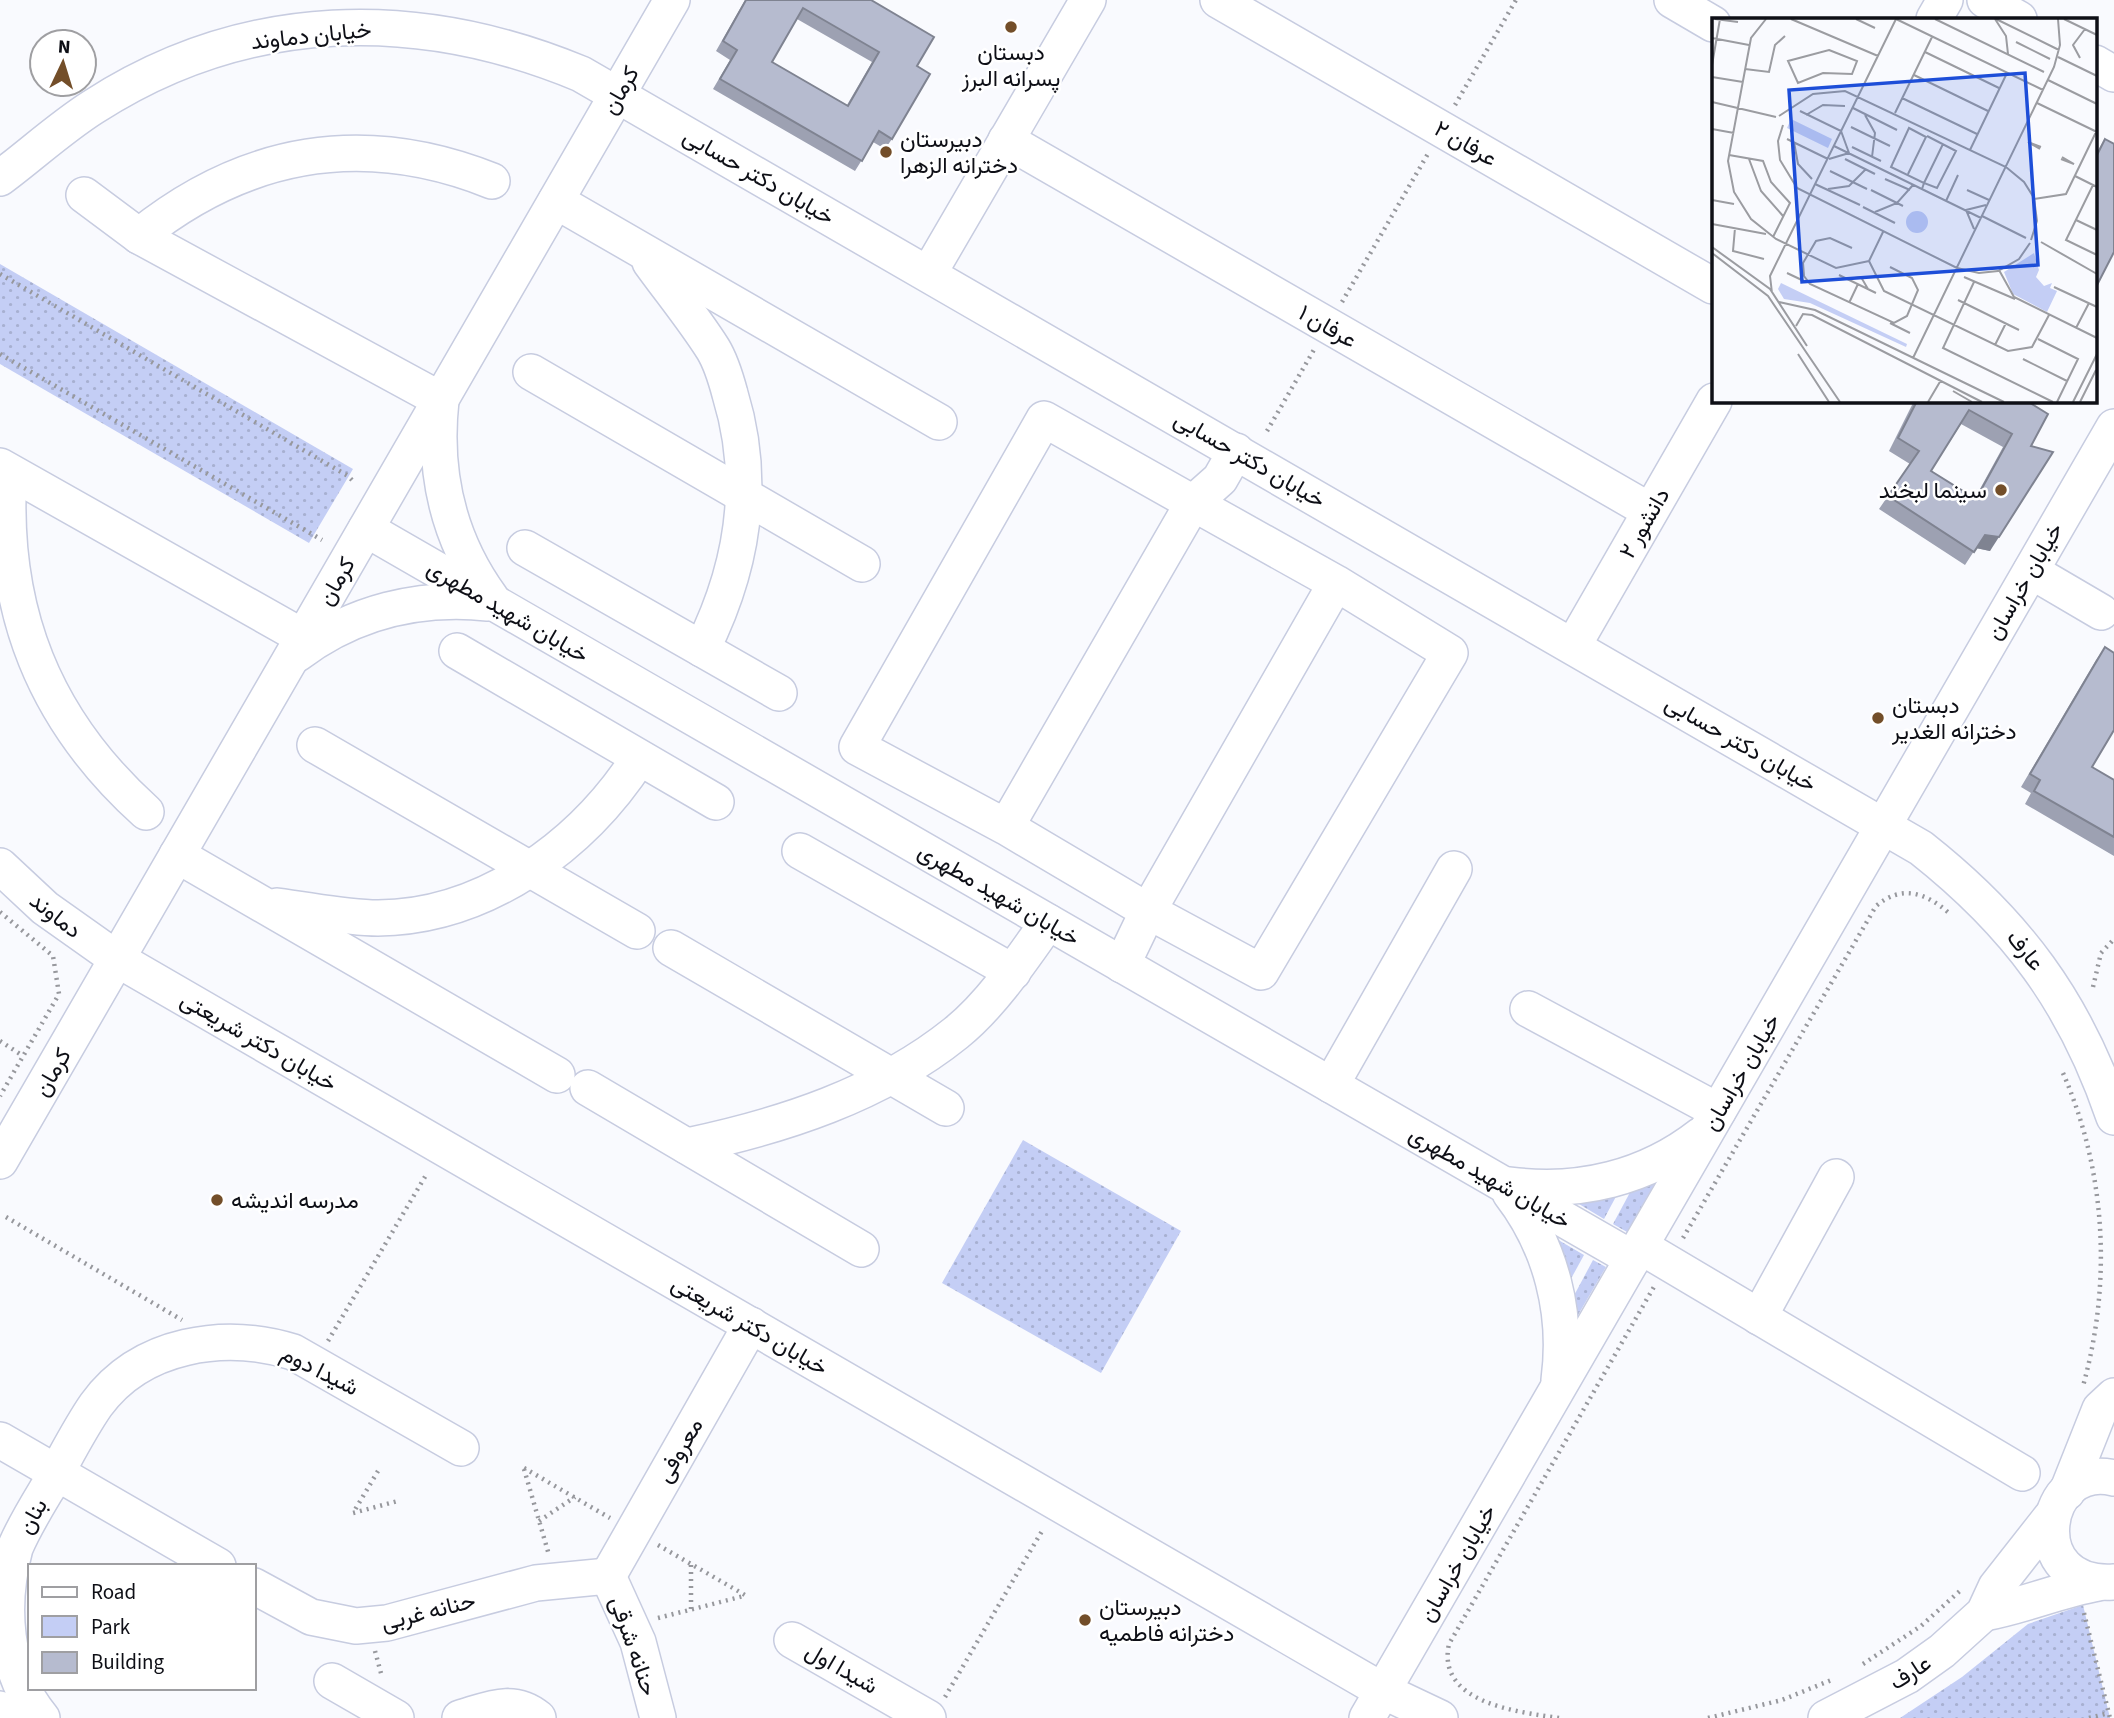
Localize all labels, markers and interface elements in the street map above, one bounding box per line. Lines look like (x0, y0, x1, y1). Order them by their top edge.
street label: خیابان دماوند (249, 13, 373, 58)
inset map (1712, 18, 2096, 402)
marker: دبستان پسرانه البرز (1003, 19, 1019, 35)
north arrow (28, 28, 98, 98)
text: N (57, 34, 71, 61)
place label: دبستان پسرانه البرز (961, 36, 1060, 95)
street label: کرمان (593, 60, 648, 121)
street label: عرفان ۲ (1428, 112, 1503, 175)
street label: خیابان دکتر حسابی (677, 120, 841, 233)
place label: دبیرستان دخترانه الزهرا (900, 123, 1018, 182)
marker: دبیرستان دخترانه الزهرا (878, 144, 894, 160)
street label: عرفان ۱ (1292, 296, 1363, 356)
street label: خیابان دکتر حسابی (1168, 403, 1332, 516)
place label: سینما لبخند (1879, 474, 1987, 507)
street label: دانشور ۲ (1611, 482, 1678, 565)
marker: سینما لبخند (1993, 482, 2009, 498)
street label: خیابان خراسان (1978, 516, 2071, 646)
street label: کرمان (309, 551, 364, 612)
street label: خیابان شهید مطهری (421, 552, 595, 671)
street label: خیابان دکتر حسابی (1659, 687, 1823, 800)
place label: دبستان دخترانه الغدیر (1891, 689, 2017, 748)
marker: دبستان دخترانه الغدیر (1870, 710, 1886, 726)
street label: خیابان شهید مطهری (912, 835, 1086, 954)
street label: دماوند (23, 884, 89, 946)
street label: عارف (1999, 923, 2052, 978)
street label: خیابان دکتر شریعتی (174, 983, 343, 1100)
street label: خیابان خراسان (1695, 1007, 1788, 1137)
street label: کرمان (25, 1042, 80, 1103)
street label: خیابان شهید مطهری (1403, 1118, 1577, 1237)
place label: مدرسه اندیشه (231, 1184, 359, 1217)
marker: مدرسه اندیشه (209, 1192, 225, 1208)
street label: خیابان دکتر شریعتی (665, 1267, 834, 1384)
street label: شیدا دوم (275, 1337, 364, 1404)
street label: معروفی (648, 1412, 711, 1489)
street label: بنان (9, 1492, 56, 1540)
street label: خیابان خراسان (1411, 1498, 1504, 1628)
legend (28, 1564, 256, 1690)
text: Road (91, 1577, 136, 1607)
street label: حنانه غربی (377, 1584, 479, 1639)
place label: دبیرستان دخترانه فاطمیه (1099, 1591, 1234, 1650)
street label: حنانه شرقی (601, 1592, 666, 1700)
text: Park (91, 1612, 131, 1642)
marker: دبیرستان دخترانه فاطمیه (1077, 1612, 1093, 1628)
street label: شیدا اول (799, 1634, 884, 1702)
text: Building (91, 1647, 165, 1677)
street label: عارف (1883, 1647, 1938, 1698)

